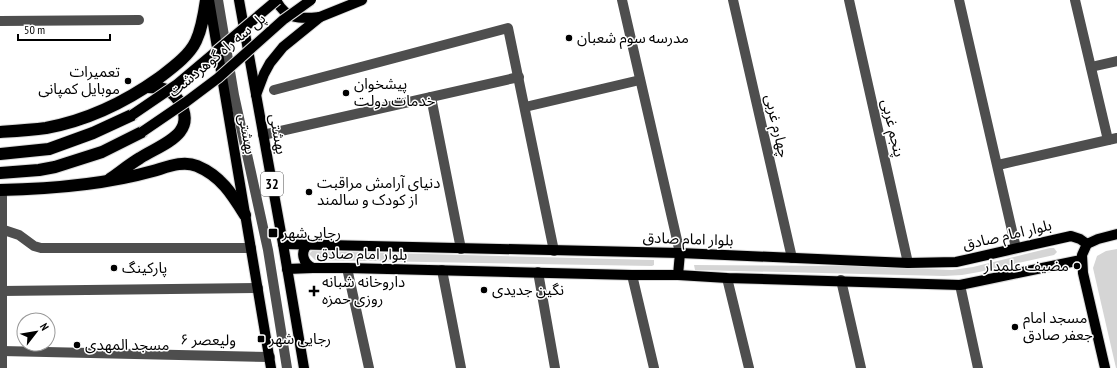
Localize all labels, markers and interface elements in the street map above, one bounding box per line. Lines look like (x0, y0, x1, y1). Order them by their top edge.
street label: پل سه راه گوهردشت (164, 8, 270, 102)
scale bar (18, 16, 110, 42)
text: 50 m (24, 22, 45, 37)
place label: مدرسه سوم شعبان (577, 28, 689, 49)
marker: مدرسه سوم شعبان (564, 33, 574, 43)
place label: تعمیرات موبایل کمپانی (38, 62, 120, 99)
place label: پیشخوان خدمات دولت (354, 74, 435, 110)
marker: تعمیرات موبایل کمپانی (123, 76, 133, 86)
marker: پیشخوان خدمات دولت (341, 88, 351, 98)
street label: چهارم غربی (759, 92, 794, 160)
street label: پنجم غربی (876, 97, 909, 159)
street label: بهشتی (235, 112, 260, 156)
street label: بهشتى (266, 112, 291, 156)
road number: 32 (261, 172, 283, 196)
place label: دنیای آرامش مراقبت از کودک و سالمند (317, 173, 440, 209)
marker: دنیای آرامش مراقبت از کودک و سالمند (304, 187, 314, 197)
street label: بلوار امام صادق (961, 215, 1054, 256)
place label: رجایی‌شهر (281, 223, 341, 242)
marker: رجایی‌شهر (267, 227, 279, 239)
street label: بلوار امام صادق (642, 227, 734, 252)
street label: بلوار امام صادق (316, 243, 408, 266)
place label: مضیف علمدار (983, 256, 1069, 275)
place label: پارکینگ (122, 258, 167, 278)
marker: مضیف علمدار (1072, 261, 1082, 271)
marker: پارکینگ (109, 263, 119, 273)
place label: داروخانه شبانه روزی حمزه (322, 272, 405, 308)
place label: نگین جدیدی (492, 280, 564, 299)
marker: نگین جدیدی (479, 285, 489, 295)
marker: داروخانه شبانه روزی حمزه (309, 286, 319, 296)
place label: مسجد امام جعفر صادق (1023, 308, 1093, 344)
north arrow (16, 312, 56, 352)
text: N (37, 321, 52, 333)
marker: مسجد امام جعفر صادق (1010, 322, 1020, 332)
place label: رجایی شهر (268, 329, 331, 348)
street label: ولیعصر ۶ (180, 330, 236, 349)
marker: رجایی شهر (256, 334, 266, 344)
place label: مسجد المهدی (85, 335, 169, 354)
marker: مسجد المهدی (72, 340, 82, 350)

